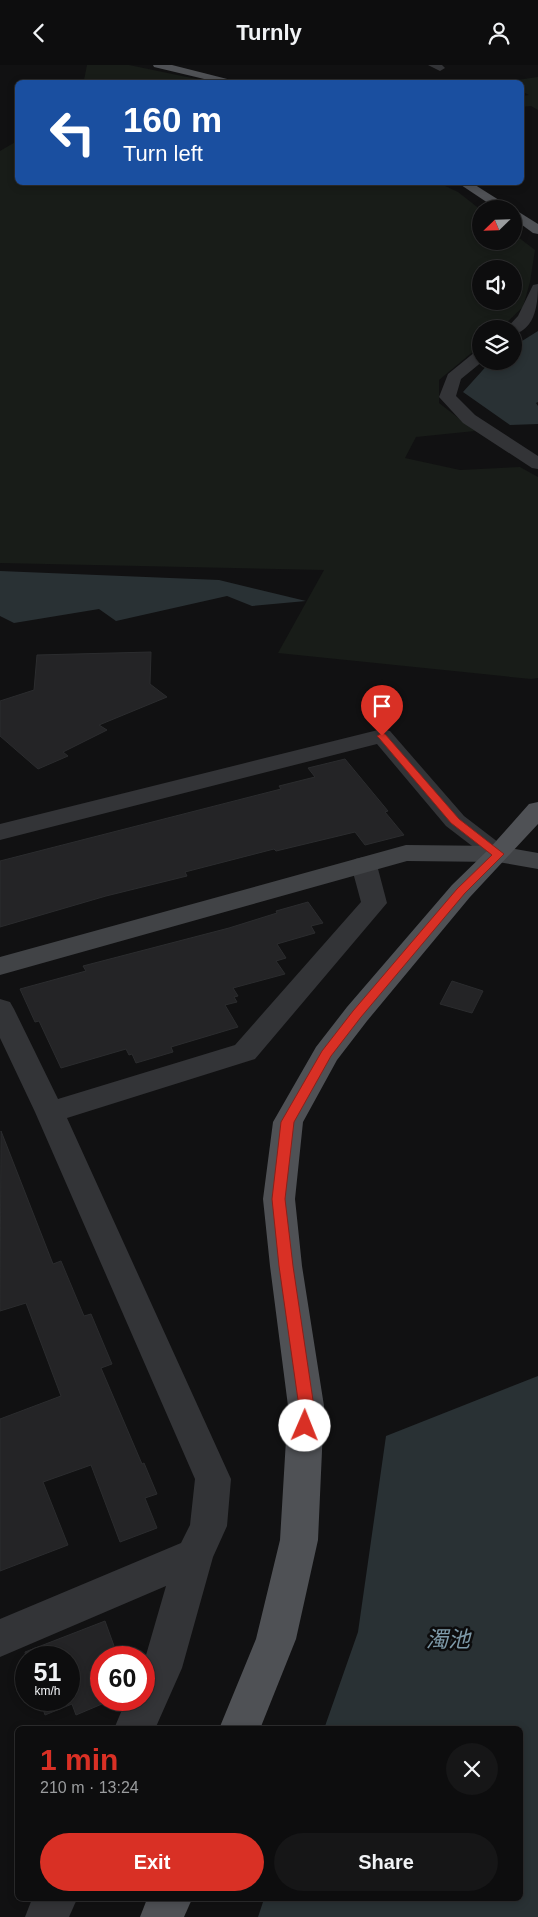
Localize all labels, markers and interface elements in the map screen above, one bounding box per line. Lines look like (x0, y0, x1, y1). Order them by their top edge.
icon: back (25, 19, 53, 47)
icon: person (485, 19, 513, 47)
text: Turnly (236, 20, 302, 45)
icon: left (40, 100, 105, 165)
text: 160 m (123, 100, 222, 139)
text: Turn left (123, 141, 203, 166)
north arrow (472, 200, 522, 250)
map controls (472, 200, 522, 370)
button: sound (472, 260, 522, 310)
button: layers (472, 320, 522, 370)
pin (361, 685, 403, 736)
icon: arrive (368, 692, 396, 720)
position arrow (278, 1399, 330, 1451)
water label: 濁池 (426, 1627, 472, 1652)
speed limit sign: 60 (90, 1646, 155, 1711)
text: 51 (34, 1658, 61, 1686)
text: km/h (34, 1684, 61, 1698)
text: 1 min (40, 1743, 118, 1776)
button: close (446, 1743, 498, 1795)
text: 210 m · 13:24 (40, 1779, 139, 1796)
button: Exit (40, 1833, 264, 1891)
button: Share (274, 1833, 498, 1891)

